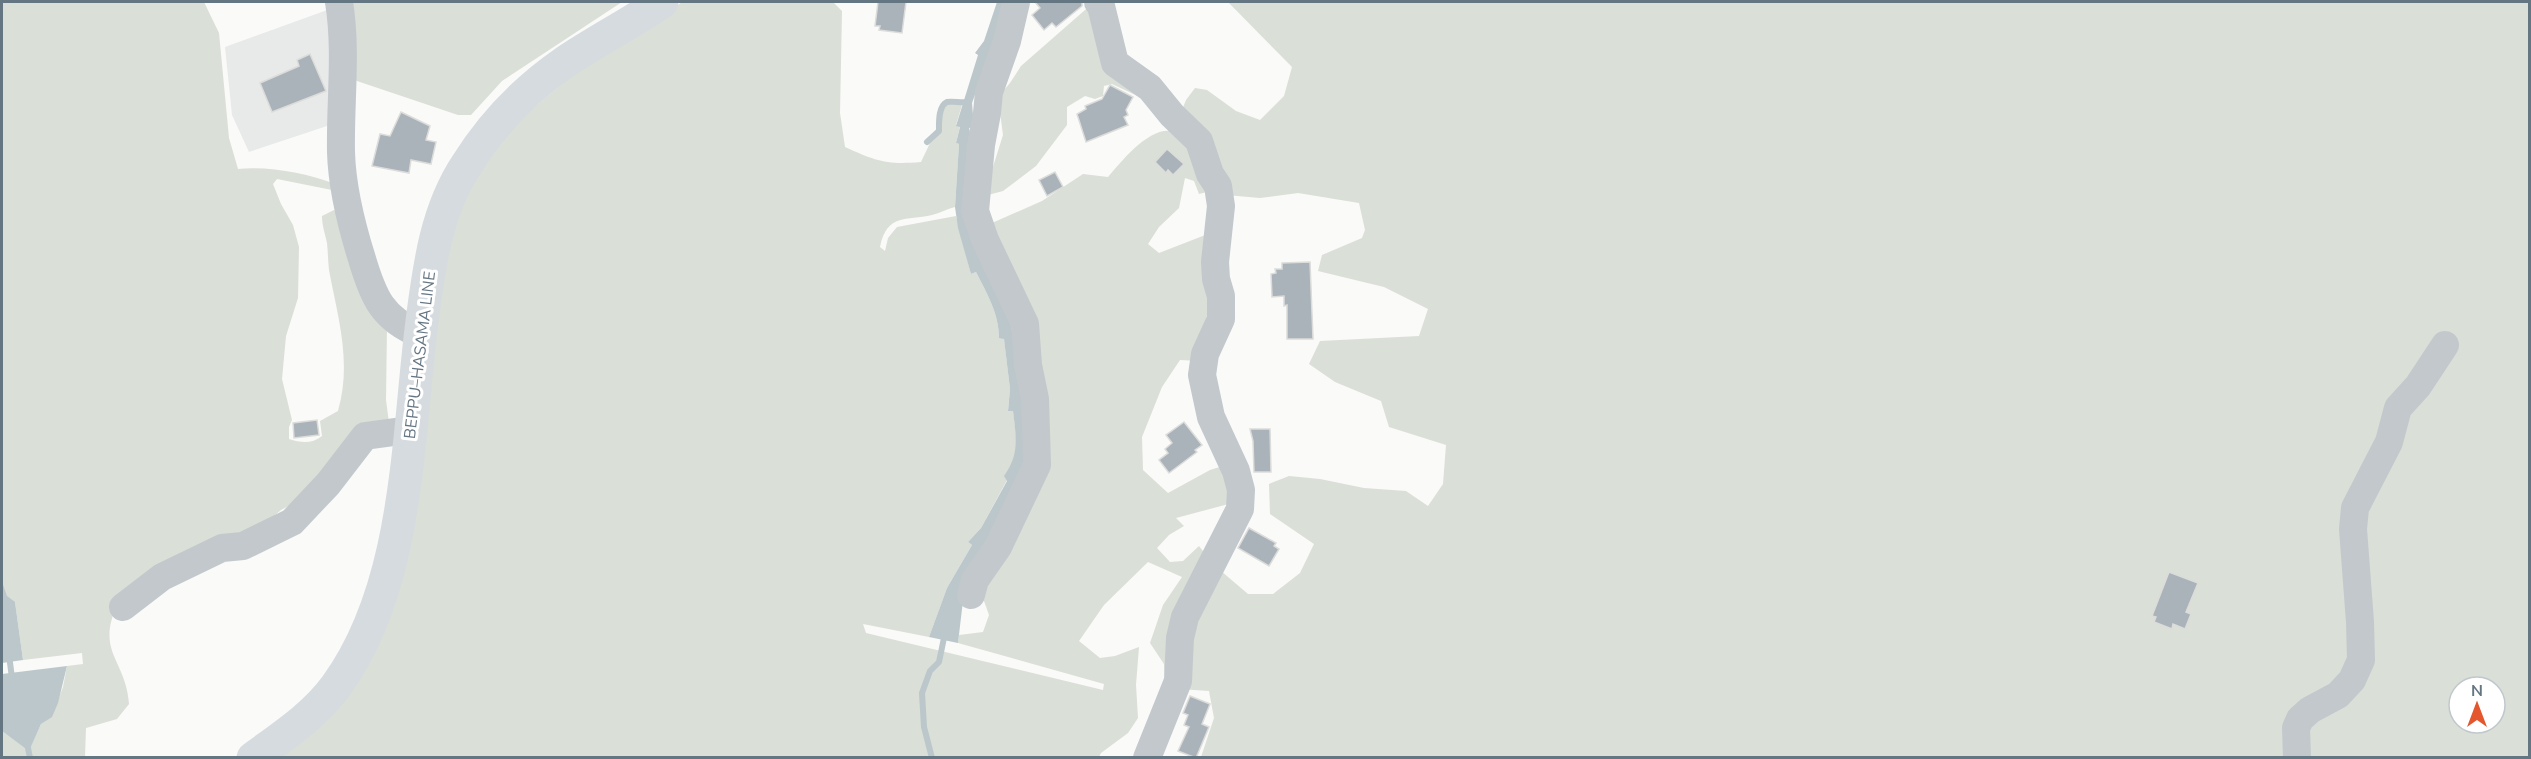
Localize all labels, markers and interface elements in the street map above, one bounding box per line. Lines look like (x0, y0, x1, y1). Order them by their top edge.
street label: BEPPU–HASAMA LINE (399, 270, 441, 440)
north arrow (2447, 675, 2507, 735)
text: N (2471, 680, 2483, 702)

